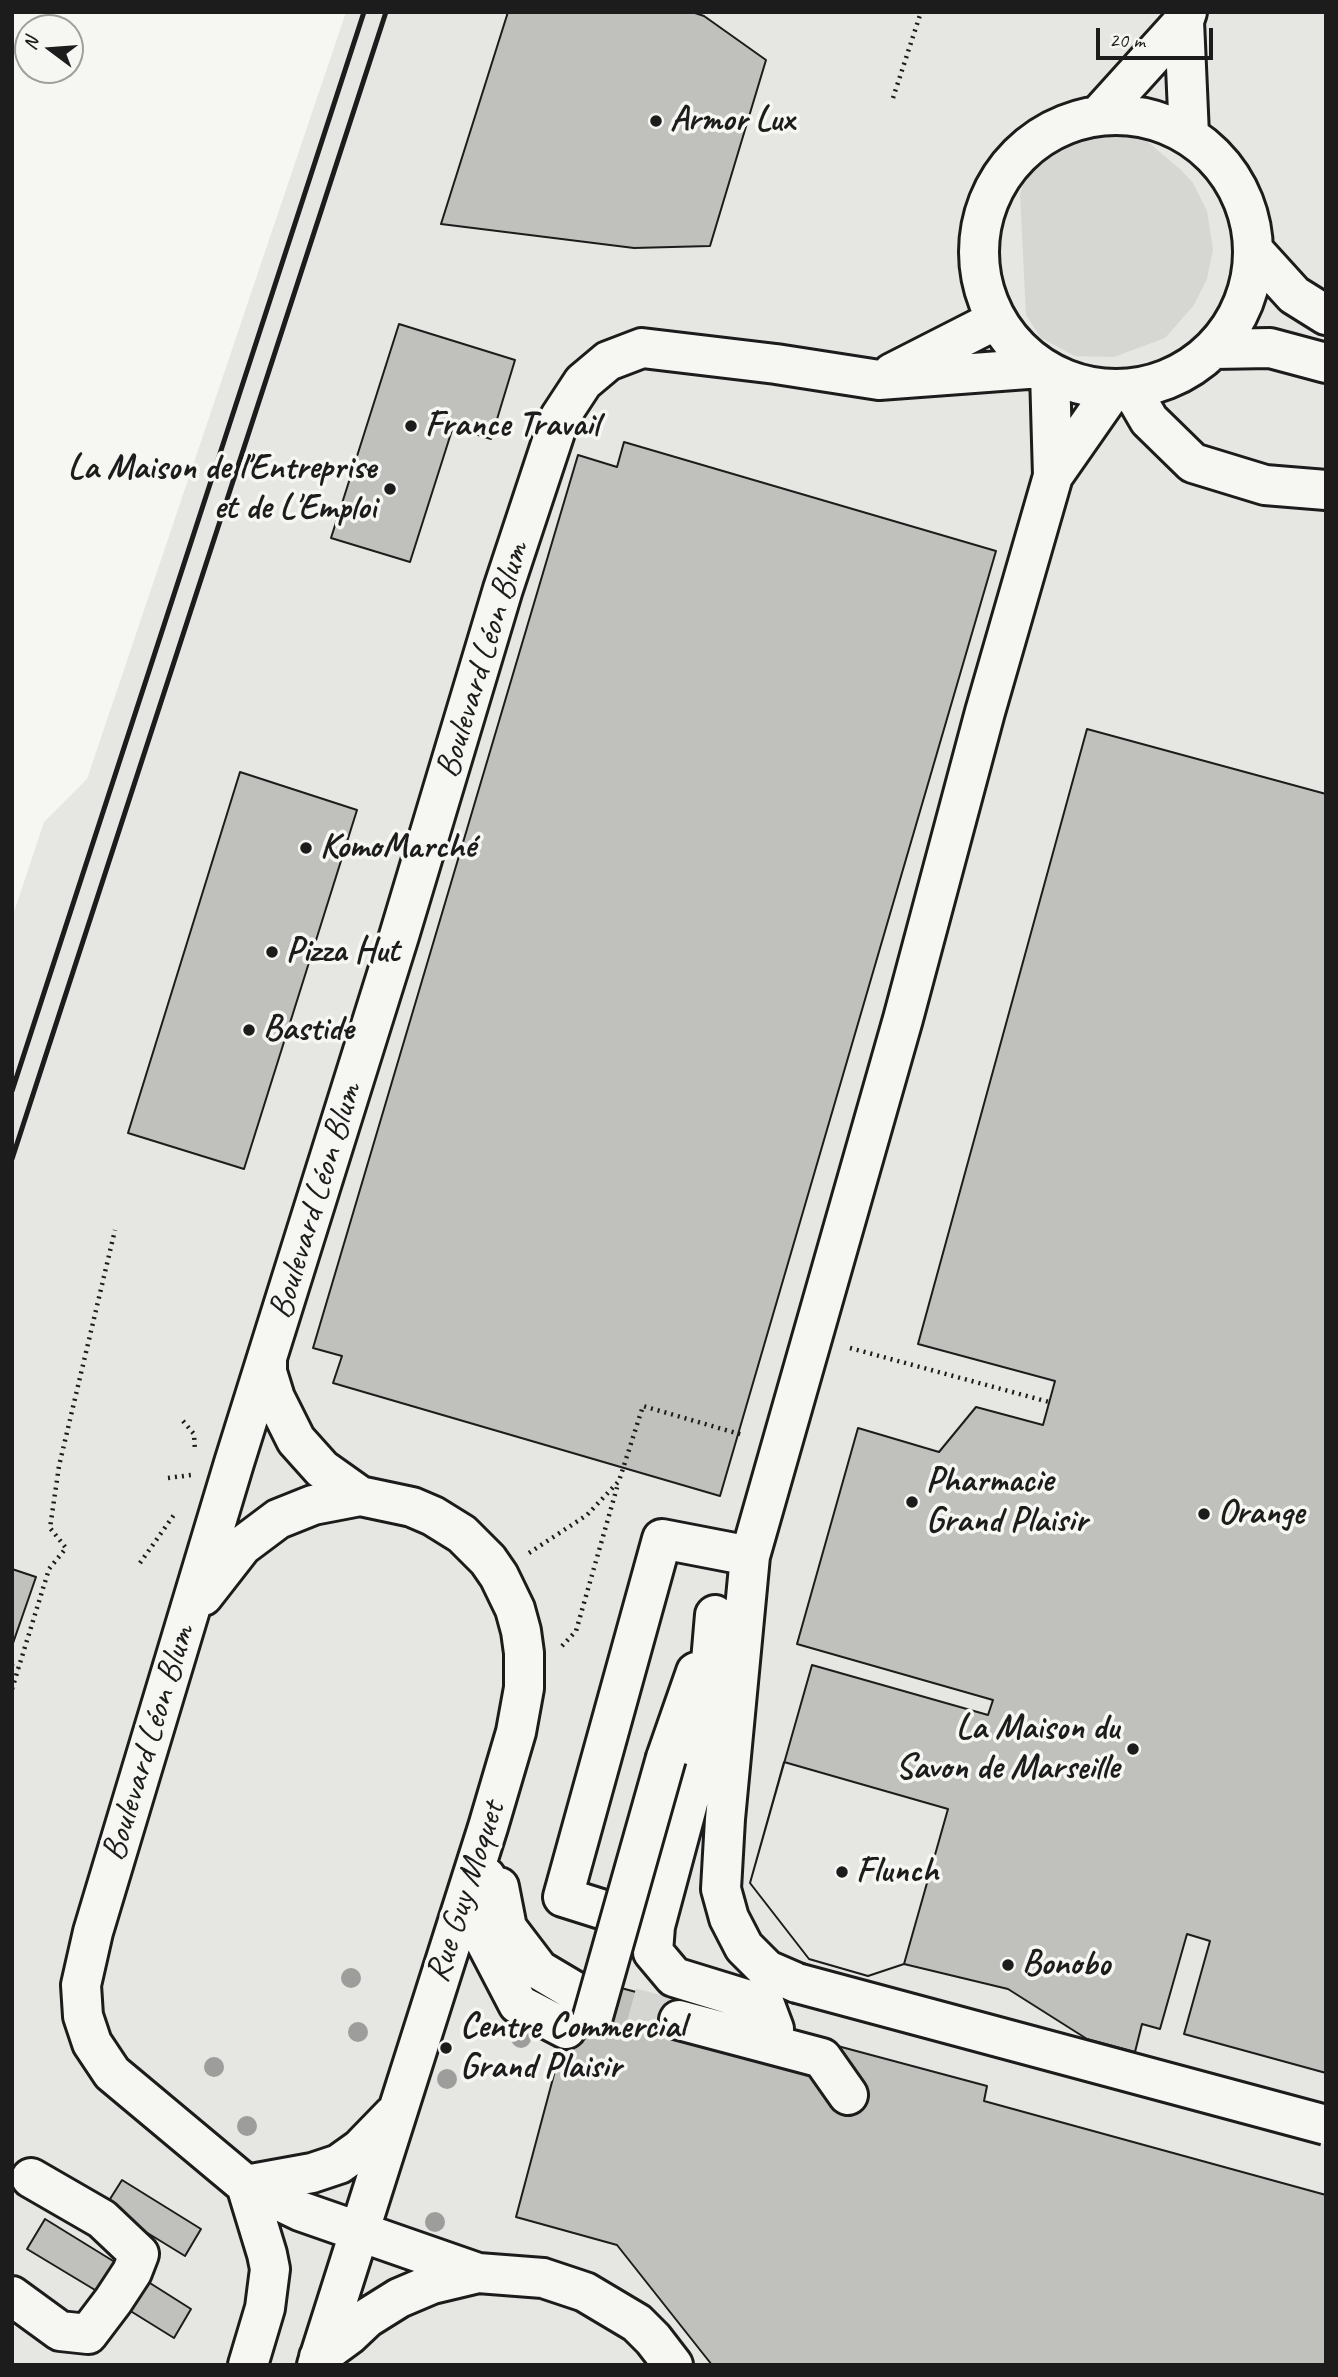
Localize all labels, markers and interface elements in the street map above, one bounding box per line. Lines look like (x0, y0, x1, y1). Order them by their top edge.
north arrow (14, 14, 84, 84)
scale bar (1100, 14, 1217, 58)
text: 20 m (1109, 27, 1145, 53)
text: N (18, 35, 44, 53)
place label: Armor Lux (670, 100, 794, 142)
marker: Armor Lux (648, 113, 664, 129)
place label: France Travail (425, 405, 599, 447)
marker: France Travail (403, 418, 419, 434)
place label: La Maison de l'Entreprise et de L'Emploi (68, 448, 376, 530)
marker: La Maison de l'Entreprise et de L'Emploi (382, 481, 398, 497)
street label: Boulevard Léon Blum (427, 537, 539, 783)
place label: KomoMarché (320, 827, 475, 869)
marker: KomoMarché (298, 840, 314, 856)
place label: Pizza Hut (286, 931, 399, 973)
marker: Pizza Hut (264, 944, 280, 960)
place label: Bastide (263, 1009, 353, 1051)
marker: Bastide (241, 1022, 257, 1038)
street label: Boulevard Léon Blum (260, 1078, 372, 1324)
place label: Pharmacie Grand Plaisir (926, 1461, 1087, 1543)
place label: Orange (1218, 1493, 1304, 1535)
marker: Pharmacie Grand Plaisir (904, 1494, 920, 1510)
marker: Orange (1196, 1506, 1212, 1522)
street label: Boulevard Léon Blum (93, 1620, 205, 1866)
place label: La Maison du Savon de Marseille (895, 1708, 1119, 1790)
marker: La Maison du Savon de Marseille (1125, 1741, 1141, 1757)
street label: Rue Guy Moquet (417, 1796, 515, 1988)
place label: Flunch (856, 1851, 938, 1893)
marker: Flunch (834, 1864, 850, 1880)
place label: Bonobo (1022, 1944, 1110, 1986)
marker: Bonobo (1000, 1957, 1016, 1973)
place label: Centre Commercial Grand Plaisir (460, 2007, 685, 2089)
marker: Centre Commercial Grand Plaisir (438, 2040, 454, 2056)

